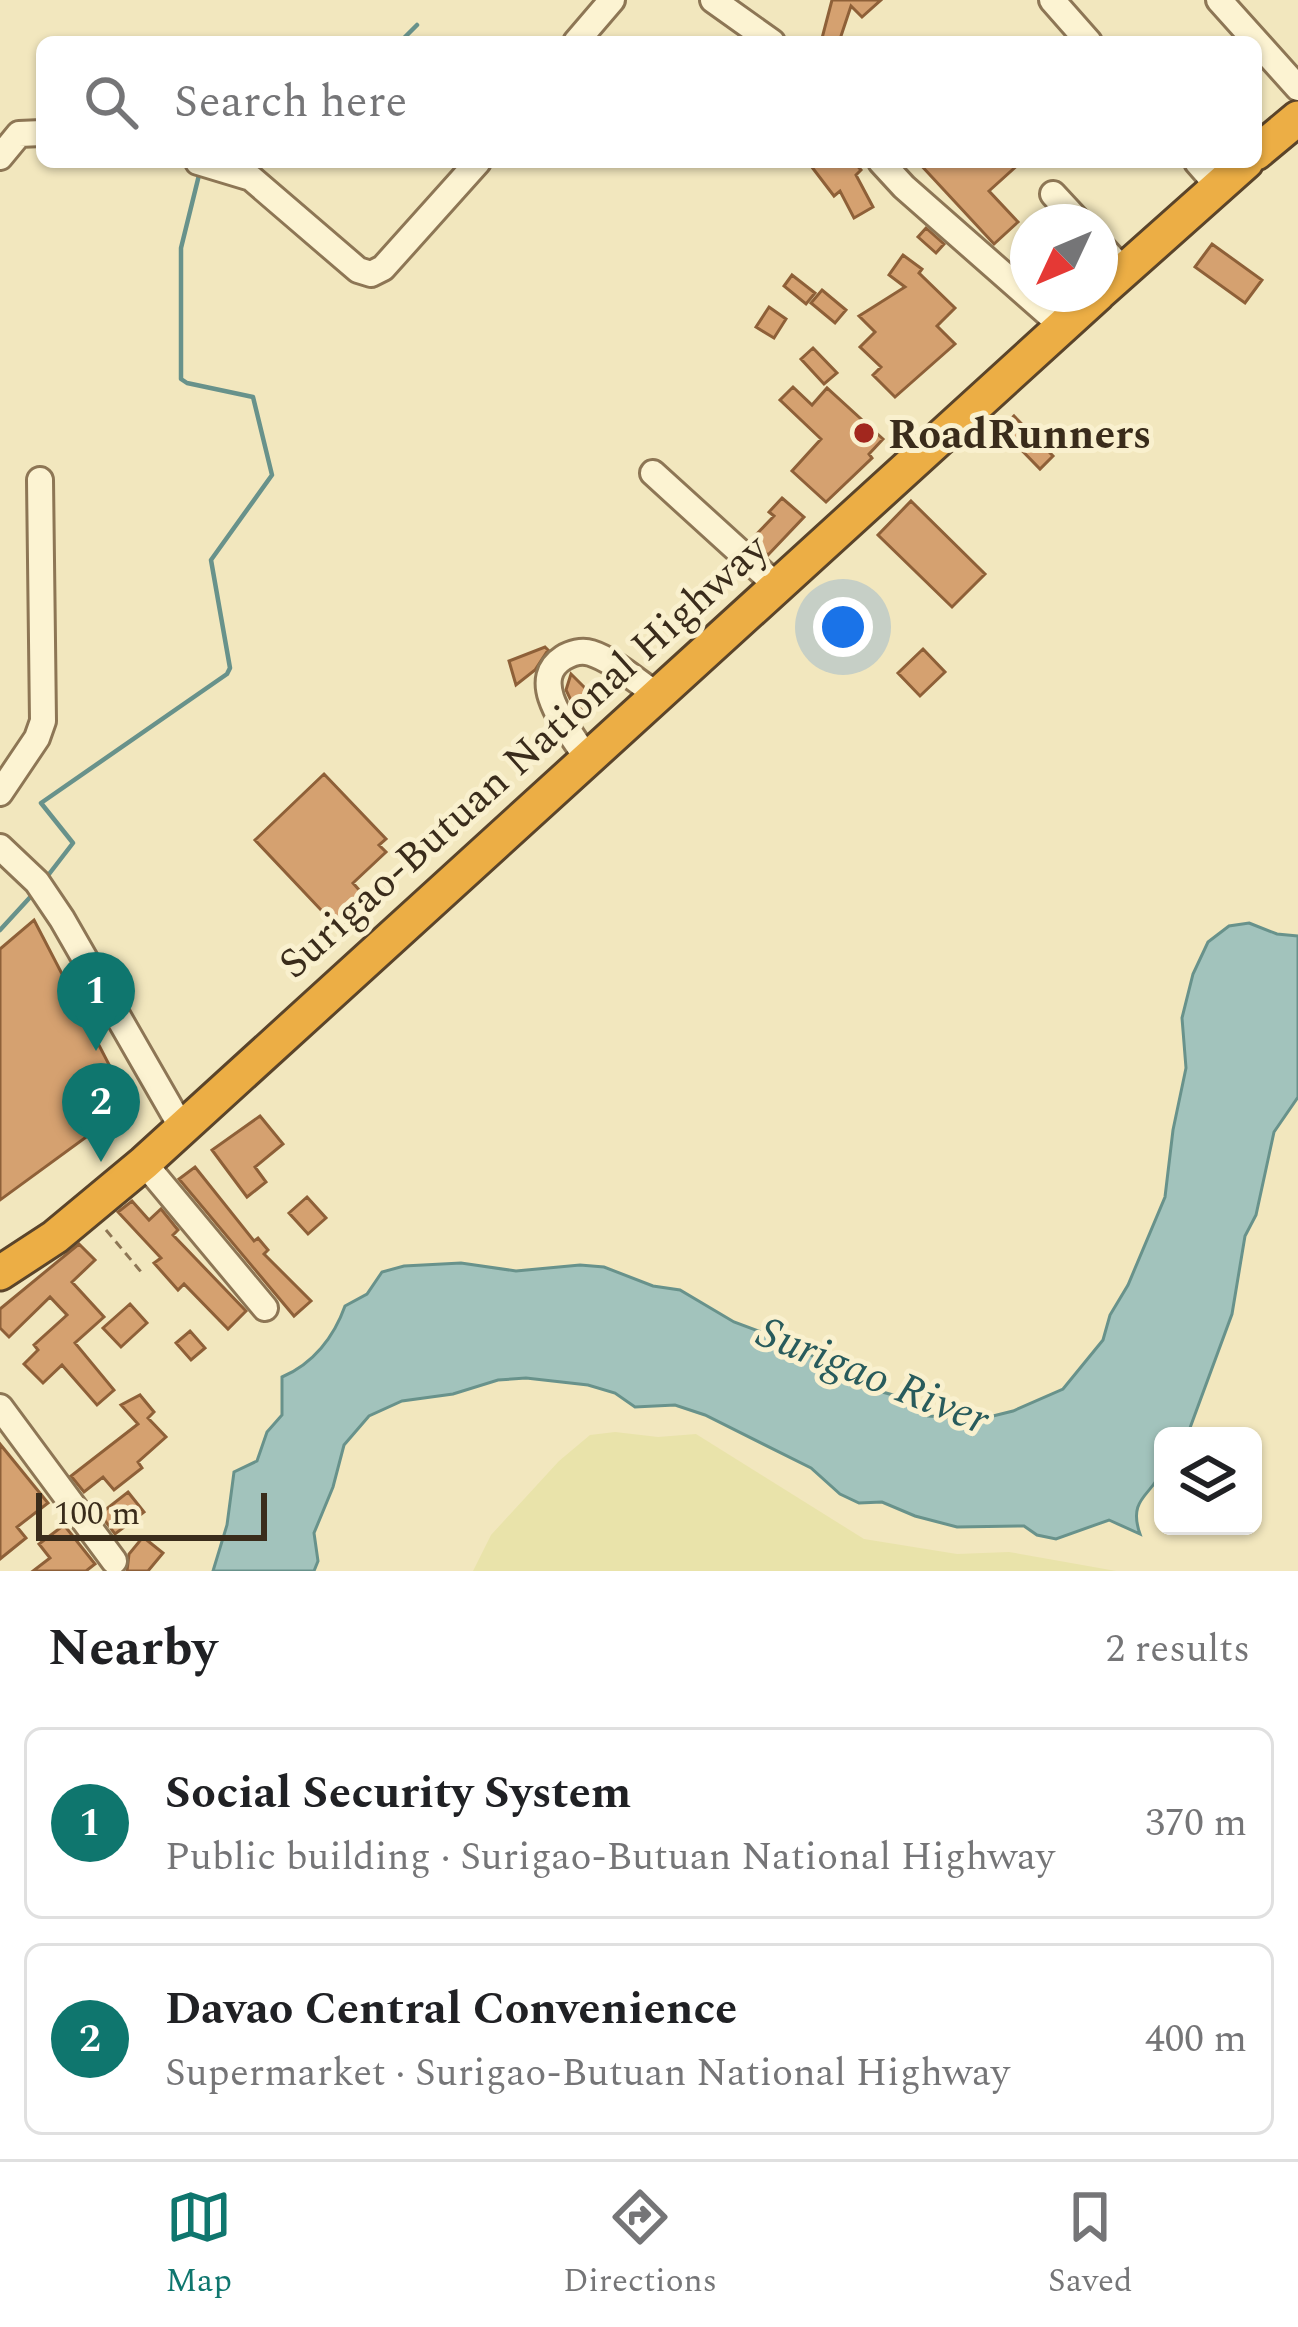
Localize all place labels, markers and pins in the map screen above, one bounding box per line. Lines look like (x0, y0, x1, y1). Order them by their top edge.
place label: RoadRunners (888, 404, 1151, 467)
marker: RoadRunners (851, 420, 877, 446)
pin: 1 (57, 952, 135, 1051)
pin: 2 (62, 1063, 140, 1162)

